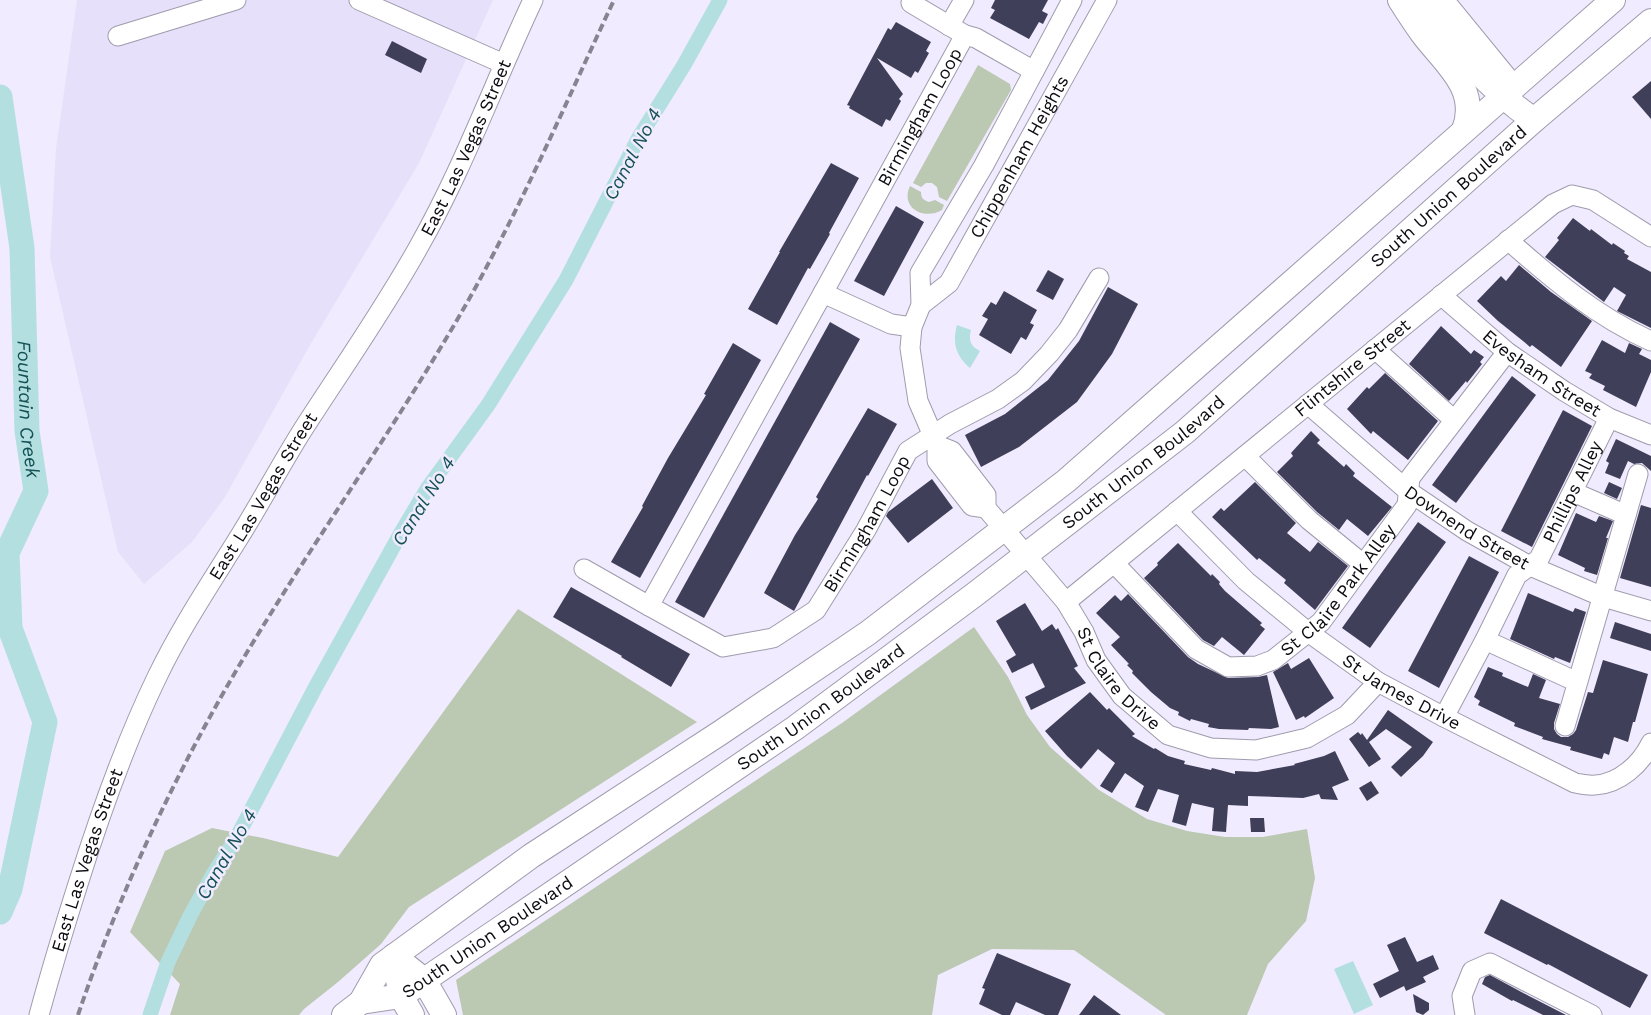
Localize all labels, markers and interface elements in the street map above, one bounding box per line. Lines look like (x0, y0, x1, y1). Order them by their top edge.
street label: Birmingham Loop (873, 44, 966, 189)
street label: East Las Vegas Street (416, 56, 515, 239)
street label: Chippenham Heights (965, 72, 1073, 242)
water label: Canal No 4 (599, 104, 666, 204)
street label: South Union Boulevard (1366, 121, 1530, 271)
street label: Flintshire Street (1290, 314, 1415, 421)
street label: Evesham Street (1479, 325, 1605, 421)
water label: Fountain Creek (13, 340, 45, 480)
street label: South Union Boulevard (1057, 391, 1229, 533)
street label: East Las Vegas Street (204, 408, 321, 584)
street label: Phillips Alley (1538, 436, 1606, 546)
street label: Birmingham Loop (819, 451, 914, 596)
water label: Canal No 4 (387, 452, 460, 550)
street label: Downend Street (1401, 481, 1534, 574)
street label: St Claire Park Alley (1276, 519, 1400, 660)
street label: St Claire Drive (1073, 624, 1165, 734)
street label: South Union Boulevard (733, 639, 909, 775)
street label: St James Drive (1339, 649, 1464, 734)
street label: East Las Vegas Street (47, 765, 127, 954)
water label: Canal No 4 (191, 805, 262, 904)
street label: South Union Boulevard (398, 871, 577, 1002)

